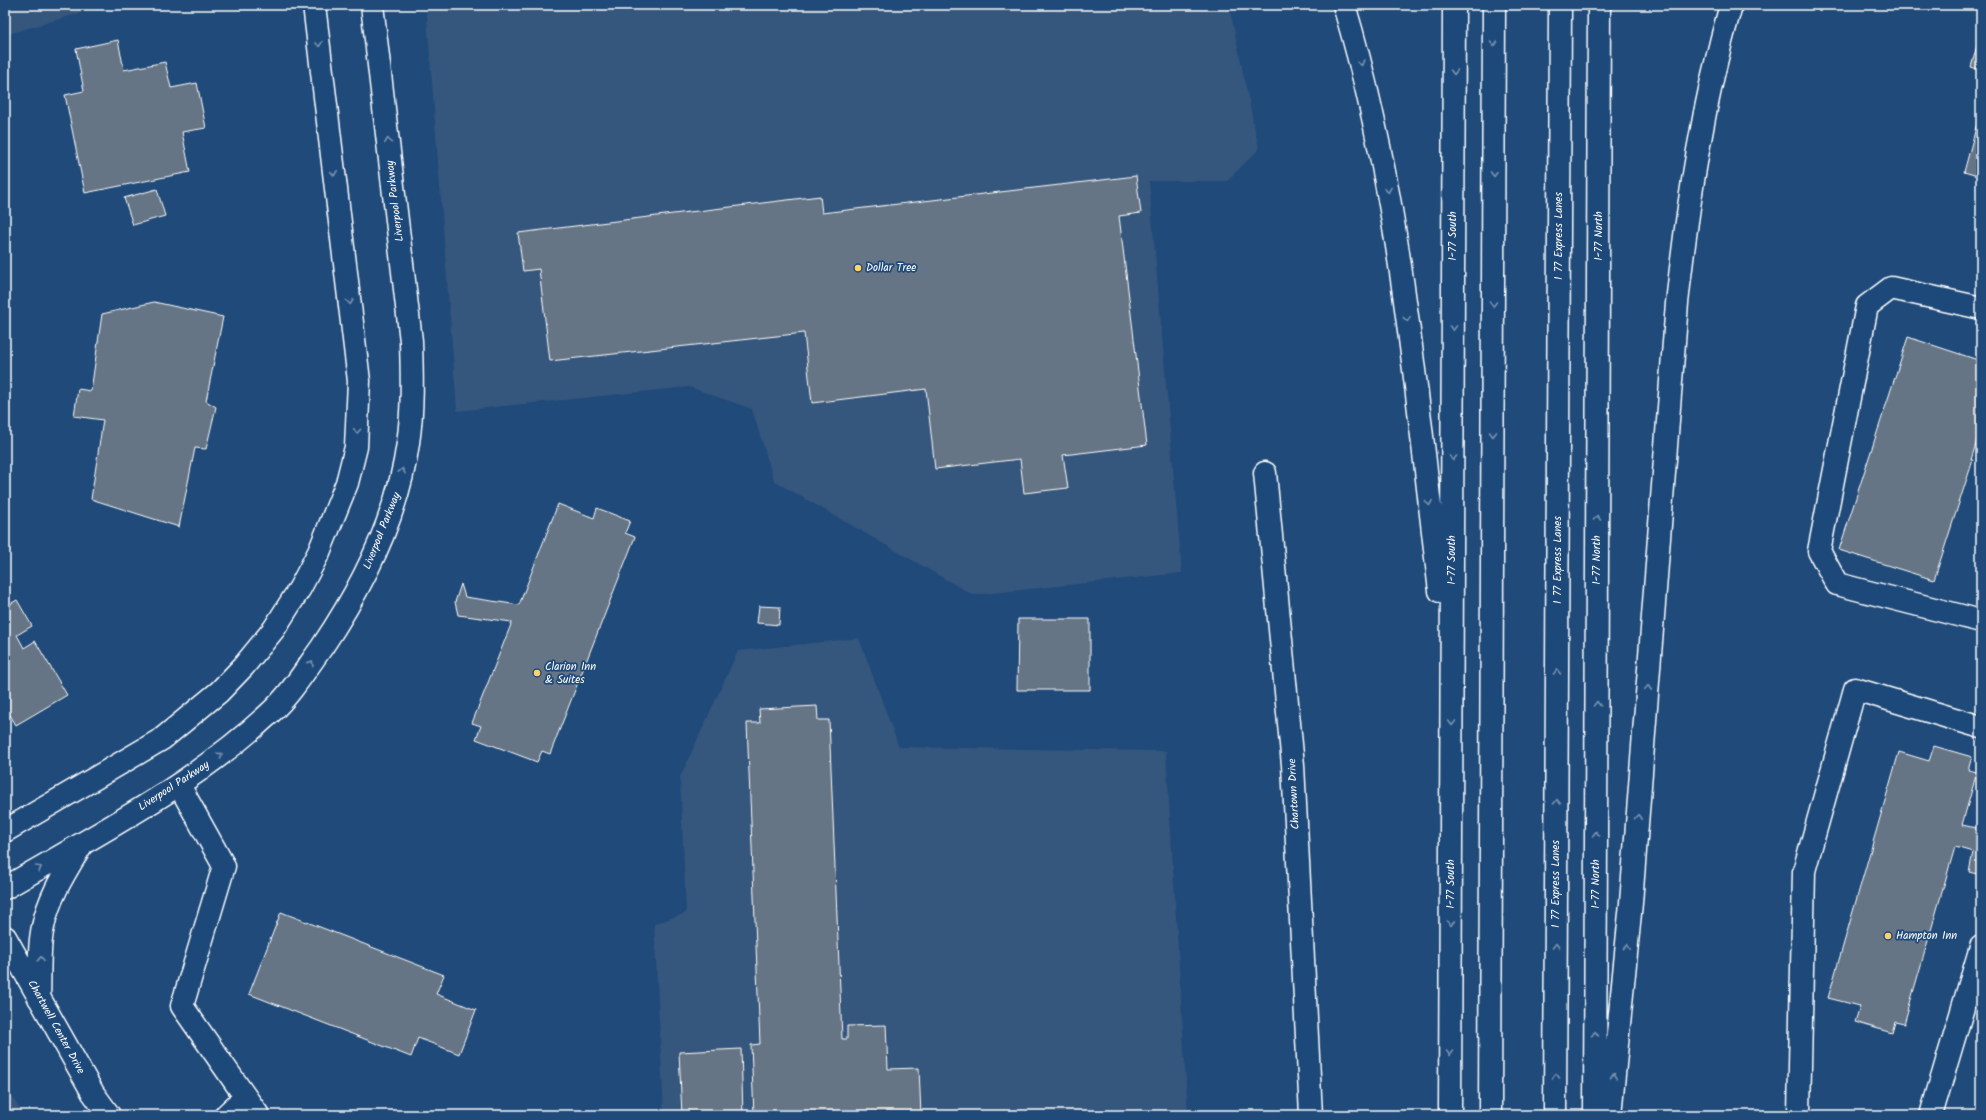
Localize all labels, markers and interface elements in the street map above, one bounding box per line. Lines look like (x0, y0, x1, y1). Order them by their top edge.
one-way arrow (314, 41, 323, 47)
one-way arrow (1490, 41, 1498, 47)
one-way arrow (1356, 59, 1365, 66)
one-way arrow (1450, 69, 1458, 75)
one-way arrow (383, 138, 392, 144)
street label: Liverpool Parkway (381, 158, 409, 243)
one-way arrow (329, 170, 338, 176)
one-way arrow (1490, 171, 1498, 177)
one-way arrow (1383, 187, 1392, 193)
street label: I 77 Express Lanes (1550, 192, 1568, 280)
street label: I-77 South (1444, 211, 1462, 261)
street label: I-77 North (1590, 211, 1608, 261)
place label: Dollar Tree (866, 259, 916, 277)
marker: Dollar Tree (853, 263, 863, 273)
one-way arrow (345, 299, 354, 305)
one-way arrow (1489, 301, 1497, 307)
one-way arrow (1402, 315, 1411, 322)
one-way arrow (1449, 325, 1457, 331)
one-way arrow (353, 428, 362, 434)
one-way arrow (1489, 431, 1497, 437)
one-way arrow (1449, 455, 1457, 461)
one-way arrow (398, 468, 406, 474)
street label: Liverpool Parkway (358, 489, 406, 572)
one-way arrow (1425, 500, 1434, 506)
one-way arrow (1593, 515, 1601, 521)
street label: I 77 Express Lanes (1549, 516, 1567, 604)
street label: I-77 South (1443, 535, 1461, 585)
street label: I-77 North (1588, 535, 1606, 585)
place label: Clarion Inn & Suites (545, 658, 596, 689)
one-way arrow (306, 660, 314, 667)
marker: Clarion Inn & Suites (532, 668, 542, 678)
one-way arrow (1553, 669, 1561, 675)
one-way arrow (1643, 685, 1652, 691)
one-way arrow (1593, 701, 1601, 707)
one-way arrow (1448, 720, 1456, 726)
one-way arrow (216, 752, 223, 759)
street label: Liverpool Parkway (135, 756, 214, 816)
street label: Chartown Drive (1283, 758, 1305, 830)
one-way arrow (1553, 799, 1561, 805)
one-way arrow (1633, 814, 1642, 820)
one-way arrow (1592, 831, 1600, 837)
street label: I 77 Express Lanes (1547, 840, 1565, 928)
street label: I-77 South (1442, 859, 1460, 909)
street label: I-77 North (1587, 859, 1605, 909)
one-way arrow (35, 866, 42, 873)
one-way arrow (1447, 920, 1455, 926)
place label: Hampton Inn (1896, 927, 1957, 945)
marker: Hampton Inn (1883, 931, 1893, 941)
one-way arrow (1552, 943, 1560, 949)
one-way arrow (1622, 944, 1631, 950)
one-way arrow (37, 956, 45, 962)
street label: Chartwell Center Drive (23, 977, 89, 1077)
one-way arrow (1591, 1031, 1599, 1037)
one-way arrow (1446, 1050, 1454, 1056)
one-way arrow (1552, 1073, 1560, 1079)
one-way arrow (1609, 1073, 1618, 1079)

